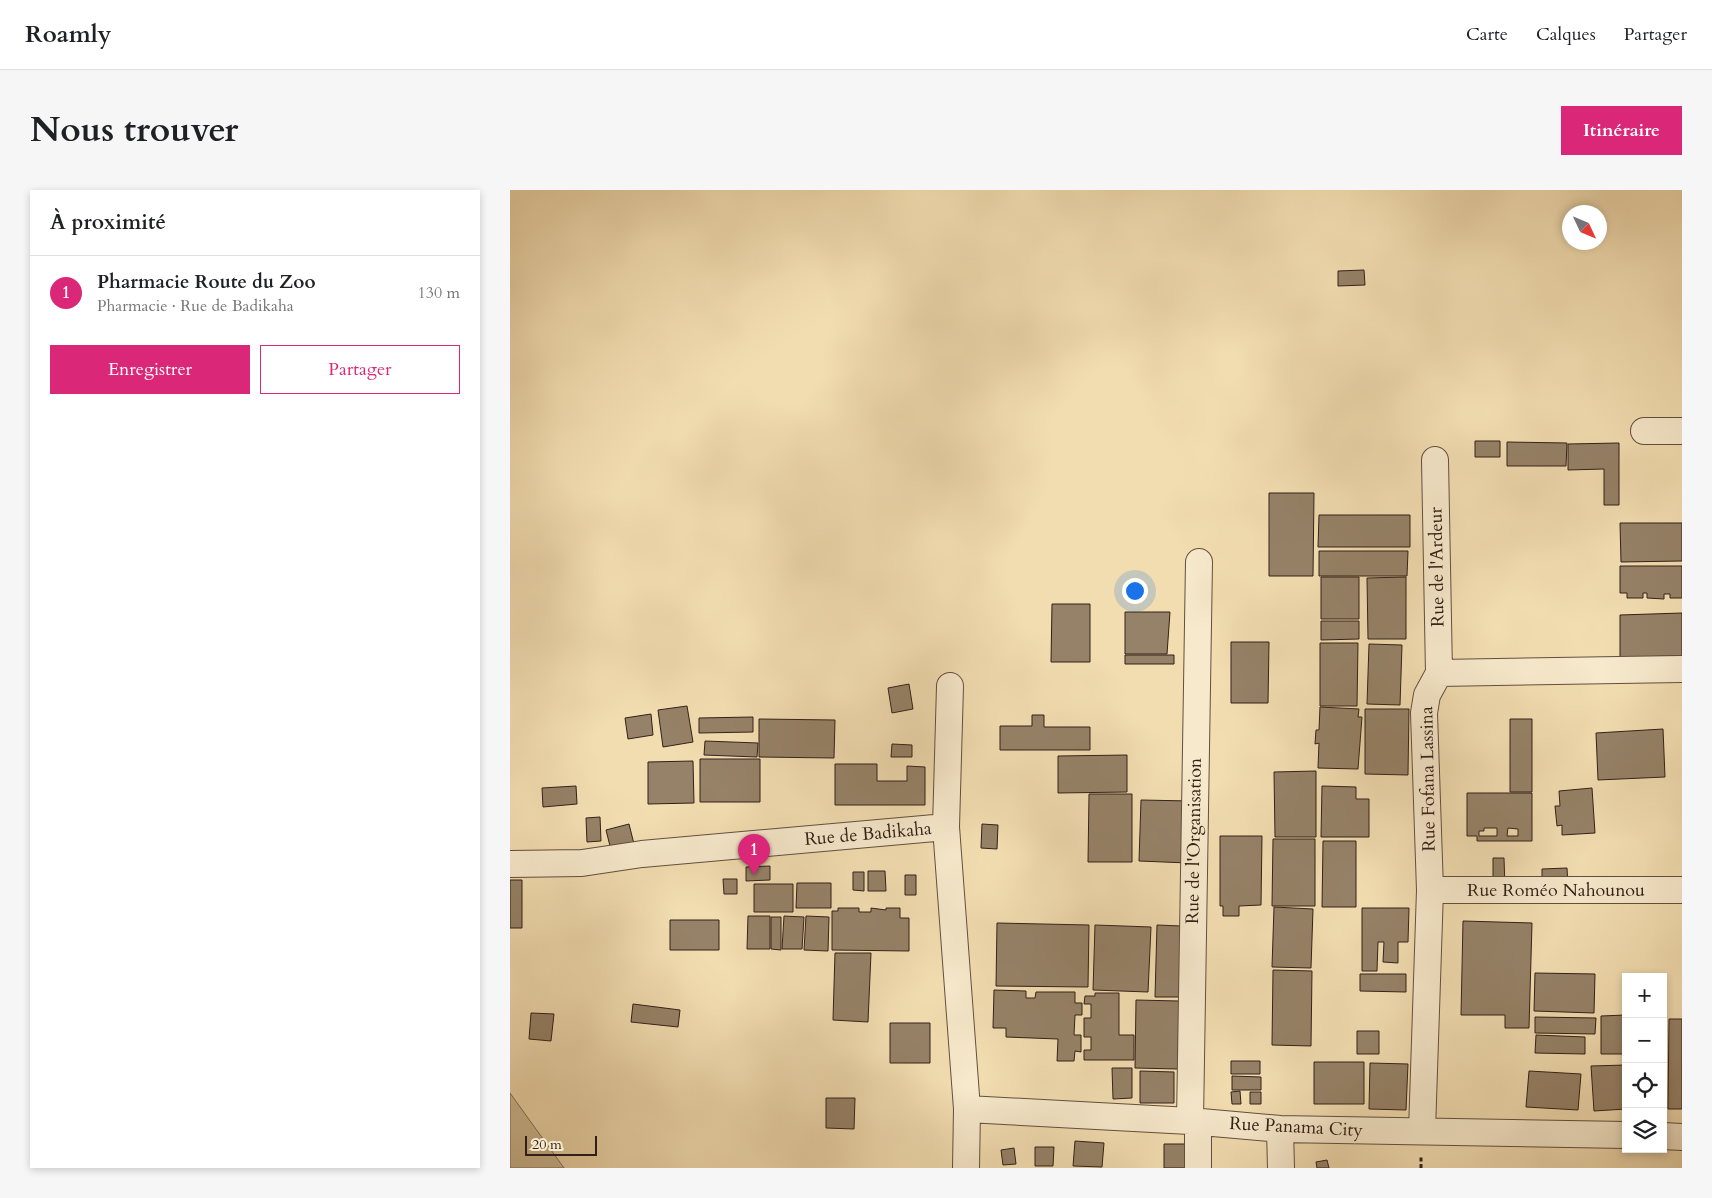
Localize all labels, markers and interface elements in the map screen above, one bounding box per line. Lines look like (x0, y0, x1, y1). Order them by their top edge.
text: Roamly (25, 18, 111, 51)
text: Carte (1466, 22, 1508, 47)
text: Calques (1536, 22, 1596, 47)
text: Partager (1624, 22, 1687, 47)
text: Nous trouver (30, 106, 238, 154)
button: Itinéraire (1561, 106, 1682, 155)
north arrow (1562, 205, 1607, 250)
text: À proximité (50, 208, 166, 237)
text: Pharmacie Route du Zoo (97, 269, 316, 295)
text: 1 (62, 282, 70, 304)
text: 130 m (418, 282, 460, 304)
text: Pharmacie · Rue de Badikaha (97, 295, 294, 317)
button: Enregistrer (50, 345, 250, 394)
button: Partager (260, 345, 460, 394)
street label: Rue de l'Ardeur (1423, 506, 1451, 627)
your location (1122, 578, 1148, 604)
street label: Rue Fofana Lassina (1414, 706, 1442, 852)
street label: Rue de l'Organisation (1180, 757, 1208, 924)
street label: Rue de Badikaha (803, 816, 933, 852)
pin: 1 (738, 834, 770, 875)
street label: Rue Roméo Nahounou (1467, 878, 1645, 903)
map controls (1622, 973, 1667, 1153)
button: + (1622, 973, 1667, 1018)
button: − (1622, 1018, 1667, 1063)
button: locate (1622, 1063, 1667, 1108)
button: layers (1622, 1108, 1667, 1153)
street label: Rue Panama City (1229, 1111, 1364, 1143)
scale bar (525, 1133, 598, 1156)
text: 20 m (532, 1135, 562, 1154)

